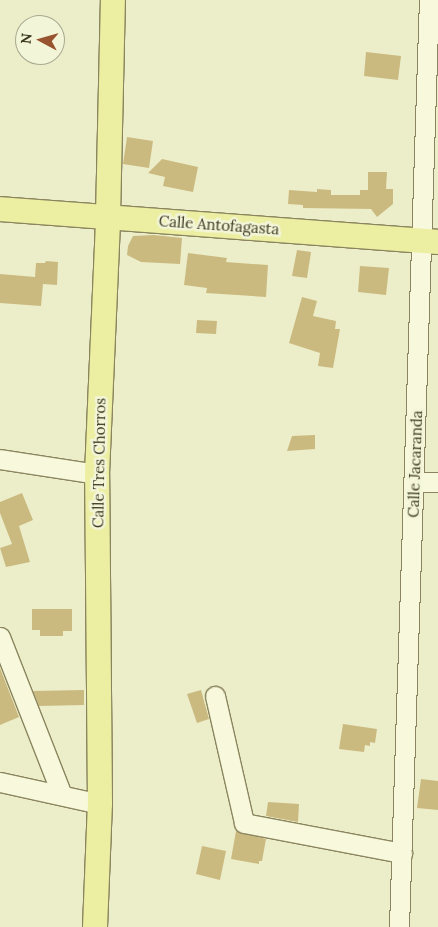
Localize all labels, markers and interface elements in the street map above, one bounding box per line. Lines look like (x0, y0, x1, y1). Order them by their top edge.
north arrow (15, 15, 65, 65)
text: N (17, 32, 36, 45)
street label: Calle Antofagasta (158, 212, 280, 238)
street label: Calle Tres Chorros (89, 398, 109, 528)
street label: Calle Jacaranda (404, 410, 426, 518)

